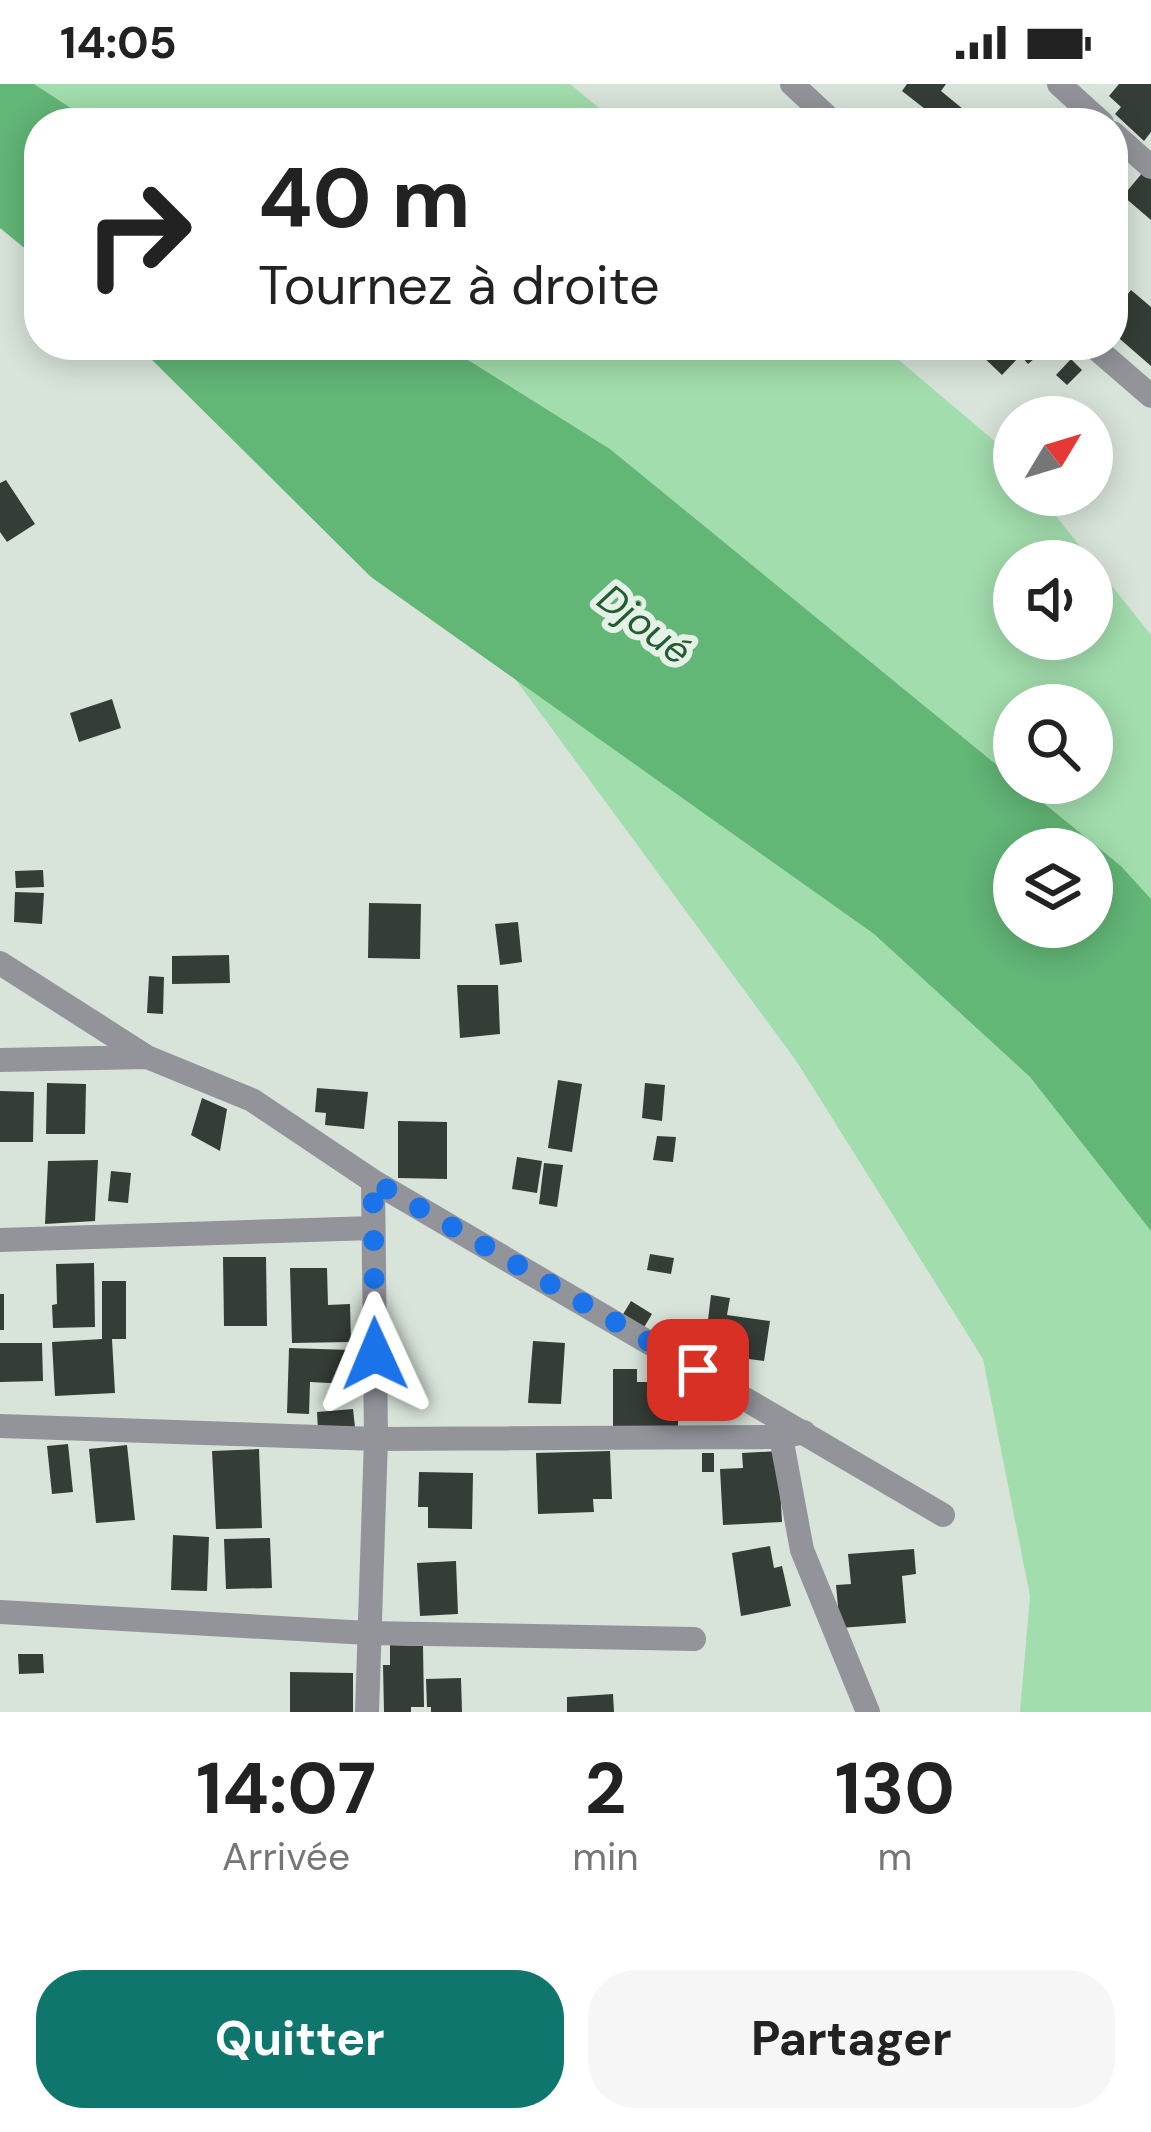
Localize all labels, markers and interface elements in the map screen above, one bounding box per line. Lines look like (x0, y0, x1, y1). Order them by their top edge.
text: 14:05 (60, 13, 177, 72)
text: 40 m (258, 144, 471, 253)
icon: right (60, 156, 216, 312)
text: Tournez à droite (258, 250, 660, 321)
north arrow (993, 396, 1113, 516)
map controls (993, 396, 1113, 948)
button: sound (993, 540, 1113, 660)
water label: Djoué (588, 573, 702, 676)
button: search (993, 684, 1113, 804)
button: layers (993, 828, 1113, 948)
position arrow (312, 1291, 438, 1417)
pin (647, 1319, 749, 1421)
icon: arrive (665, 1337, 731, 1403)
text: 14:07 (196, 1742, 376, 1835)
text: 2 (585, 1742, 626, 1835)
text: 130 (835, 1742, 955, 1835)
text: Arrivée (222, 1831, 350, 1882)
text: min (572, 1831, 639, 1882)
text: m (877, 1831, 912, 1882)
button: Quitter (36, 1970, 564, 2108)
button: Partager (588, 1970, 1115, 2108)

